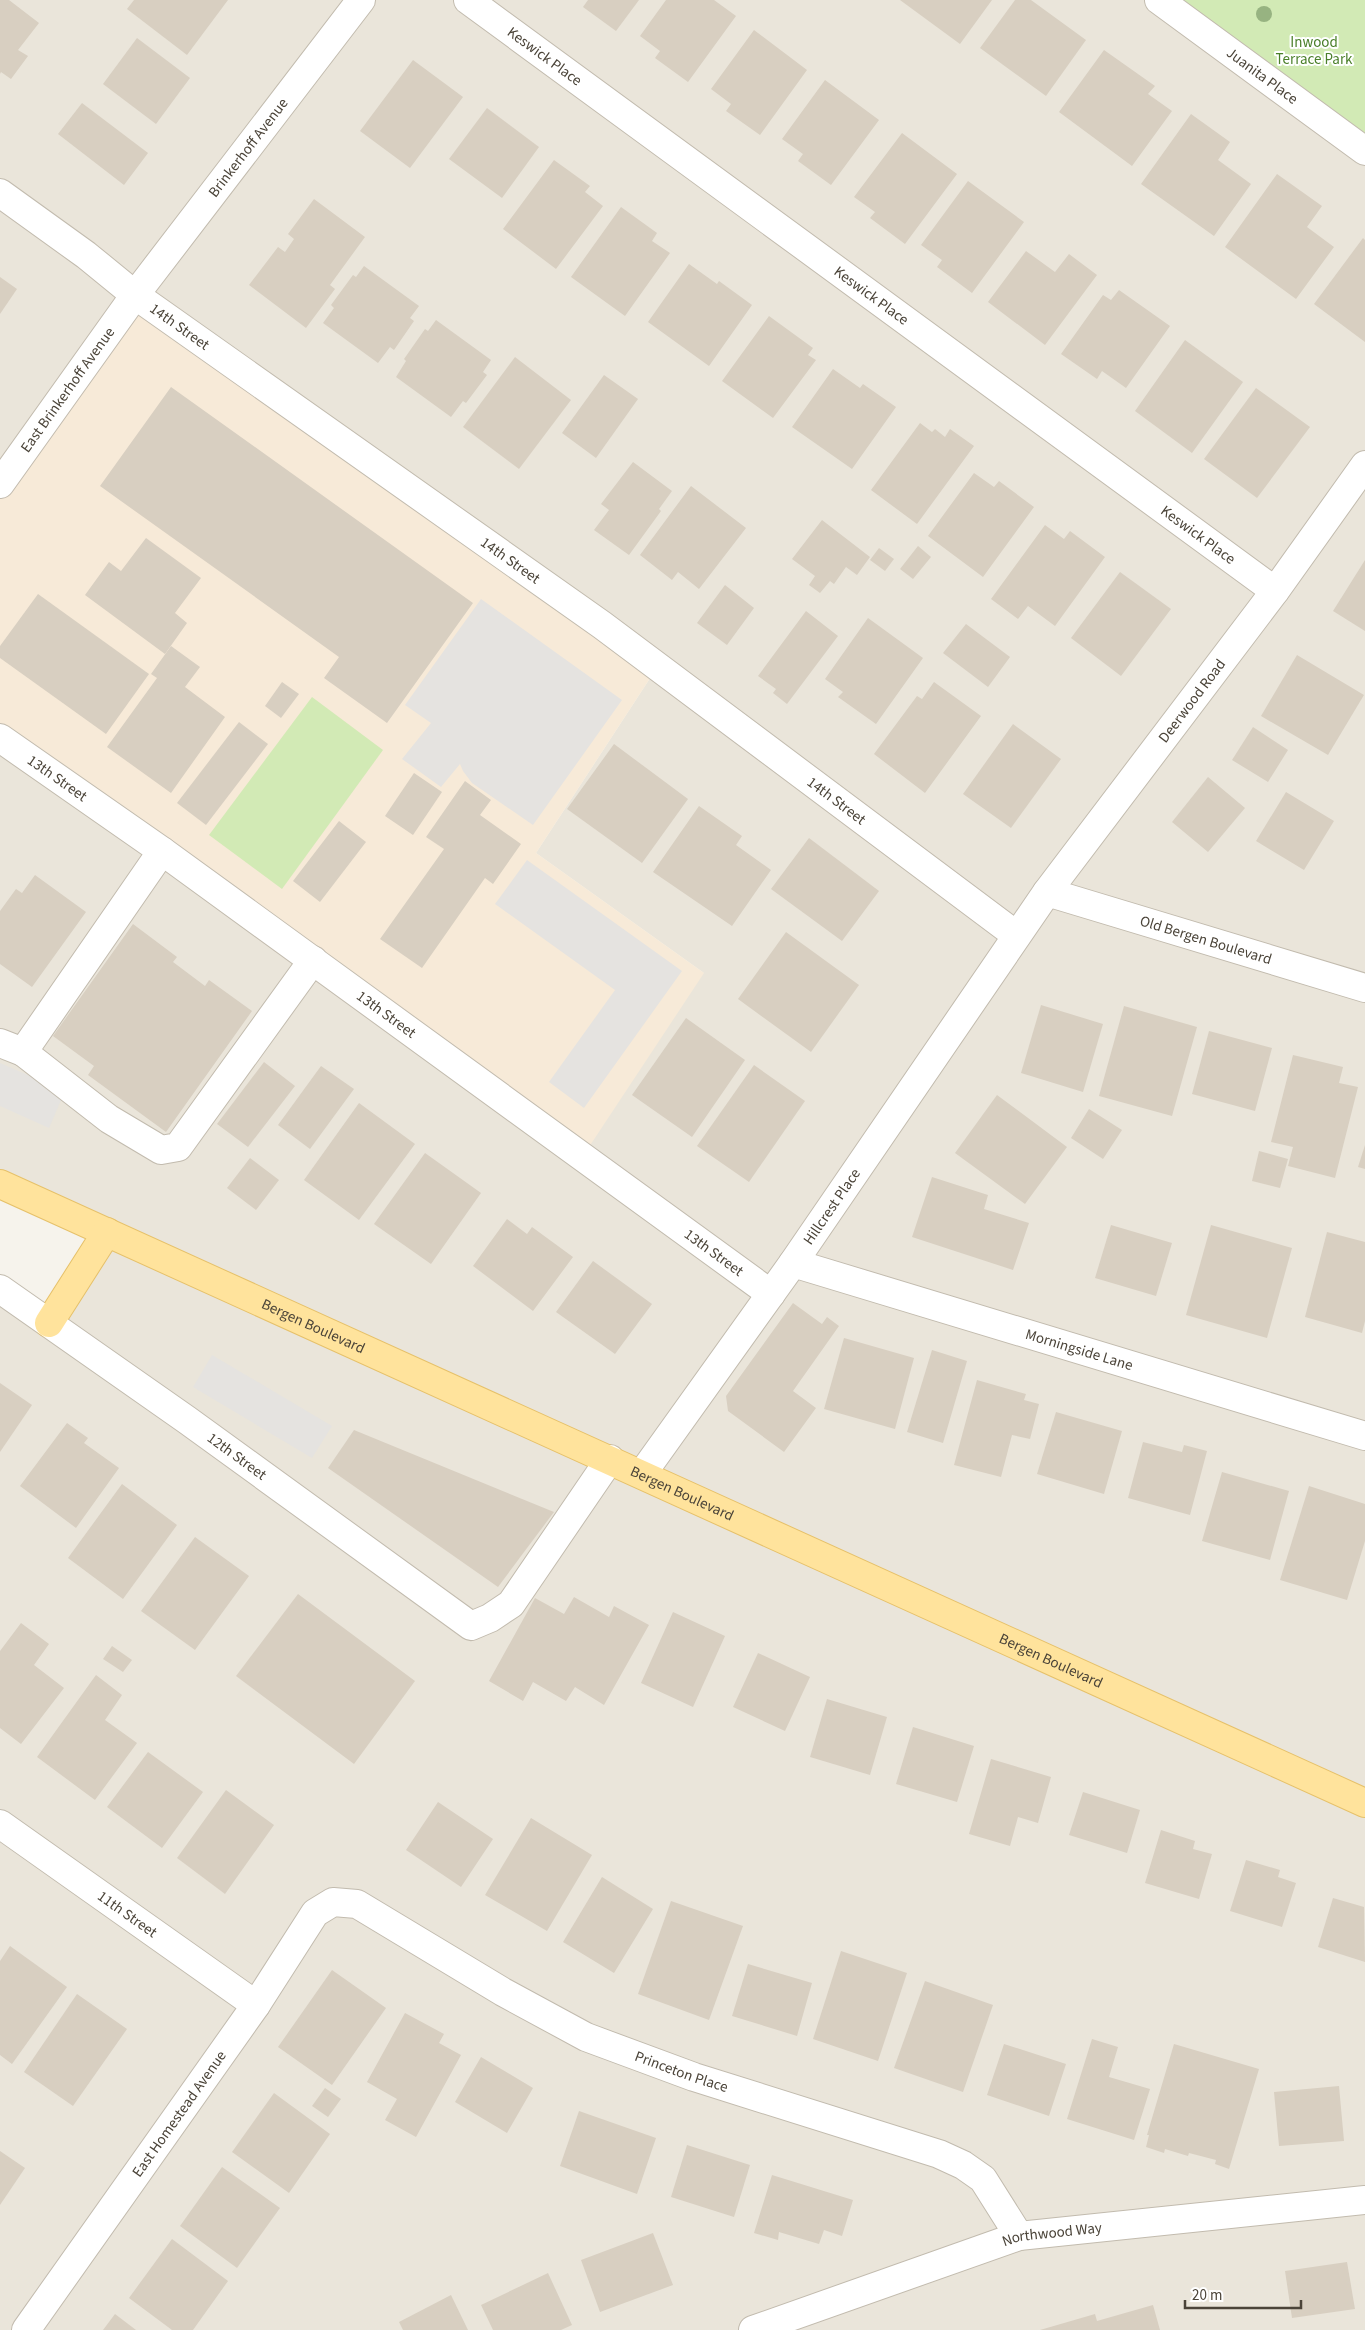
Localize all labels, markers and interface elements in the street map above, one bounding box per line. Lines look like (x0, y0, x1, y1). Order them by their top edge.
street label: Keswick Place (503, 22, 586, 91)
park label: Inwood Terrace Park (1275, 32, 1353, 70)
street label: Juanita Place (1222, 42, 1302, 109)
street label: Brinkerhoff Avenue (203, 94, 293, 202)
street label: Keswick Place (830, 261, 913, 330)
street label: 14th Street (146, 298, 214, 355)
street label: East Brinkerhoff Avenue (15, 323, 119, 457)
street label: Keswick Place (1156, 500, 1240, 569)
street label: 14th Street (476, 532, 545, 589)
street label: Deerwood Road (1153, 654, 1230, 747)
street label: 13th Street (23, 750, 92, 806)
street label: 14th Street (803, 772, 870, 830)
street label: Old Bergen Boulevard (1137, 910, 1274, 970)
street label: 13th Street (352, 985, 420, 1043)
street label: Hillcrest Place (798, 1164, 865, 1249)
street label: 13th Street (680, 1224, 748, 1281)
street label: Bergen Boulevard (258, 1293, 368, 1359)
street label: Morningside Lane (1023, 1323, 1136, 1376)
street label: 12th Street (203, 1428, 271, 1485)
street label: Bergen Boulevard (627, 1461, 737, 1526)
street label: Bergen Boulevard (996, 1628, 1106, 1693)
street label: 11th Street (93, 1886, 162, 1943)
street label: Princeton Place (632, 2045, 731, 2098)
street label: East Homestead Avenue (127, 2046, 231, 2181)
street label: Northwood Way (999, 2217, 1103, 2252)
scale bar (1185, 2278, 1301, 2310)
text: 20 m (1192, 2285, 1222, 2306)

